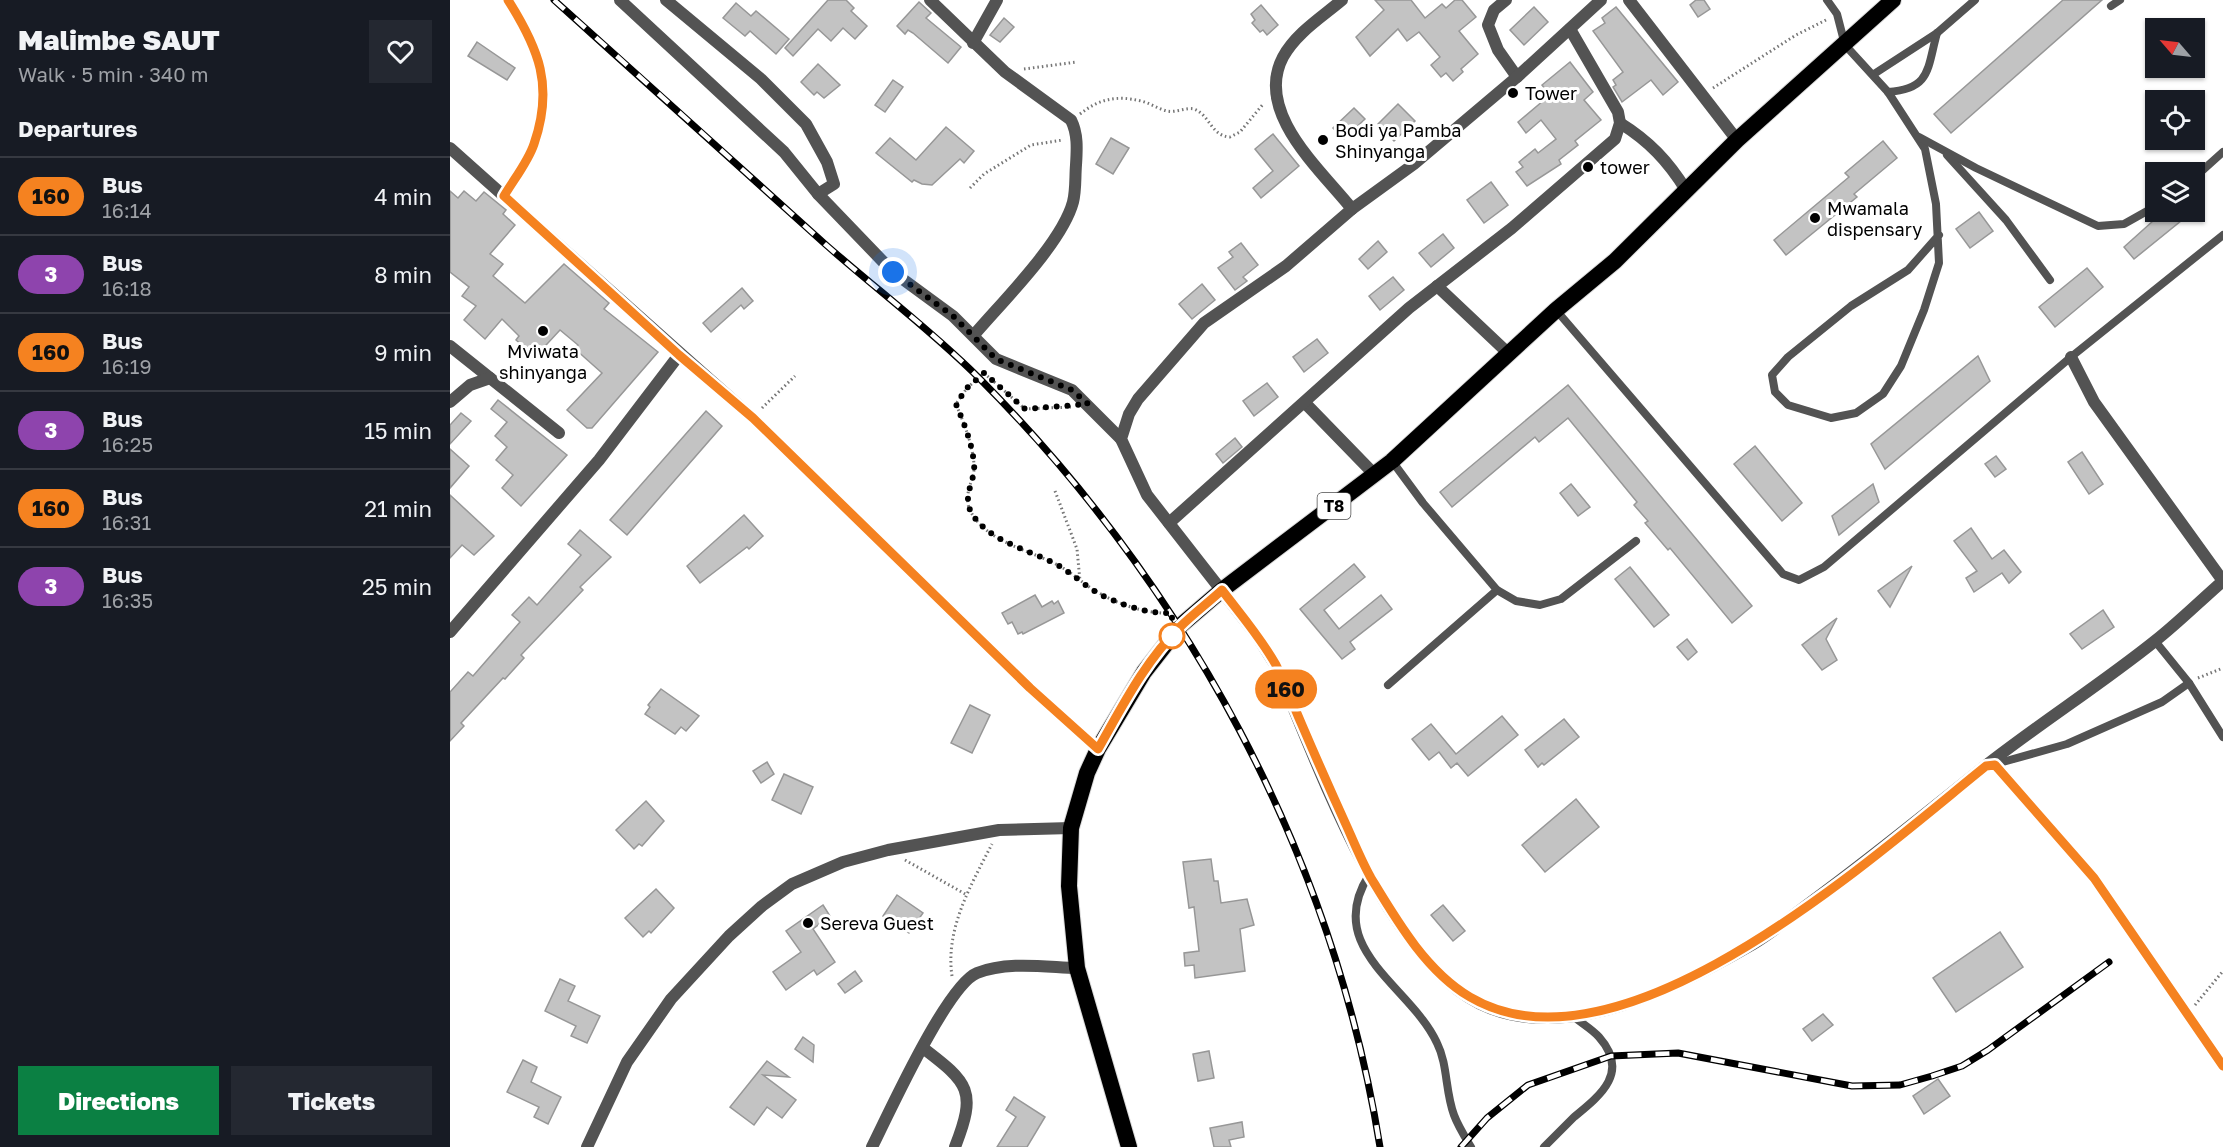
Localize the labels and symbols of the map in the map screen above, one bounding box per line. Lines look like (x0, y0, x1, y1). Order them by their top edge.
north arrow (2145, 18, 2205, 78)
place label: Tower (1525, 82, 1577, 104)
marker: Tower (1506, 86, 1520, 100)
place label: Bodi ya Pamba Shinyanga (1335, 119, 1461, 162)
marker: Bodi ya Pamba Shinyanga (1316, 133, 1330, 147)
place label: tower (1600, 156, 1650, 178)
marker: tower (1581, 160, 1595, 174)
place label: Mwamala dispensary (1827, 197, 1922, 240)
marker: Mwamala dispensary (1808, 211, 1822, 225)
your location (878, 257, 908, 287)
marker: Mviwata shinyanga (536, 324, 550, 338)
place label: Mviwata shinyanga (499, 340, 587, 383)
road number: T8 (1318, 493, 1350, 519)
unlabelled marker (1159, 623, 1185, 649)
line badge: 160 (1252, 670, 1320, 708)
place label: Sereva Guest (820, 912, 934, 934)
marker: Sereva Guest (801, 916, 815, 930)

